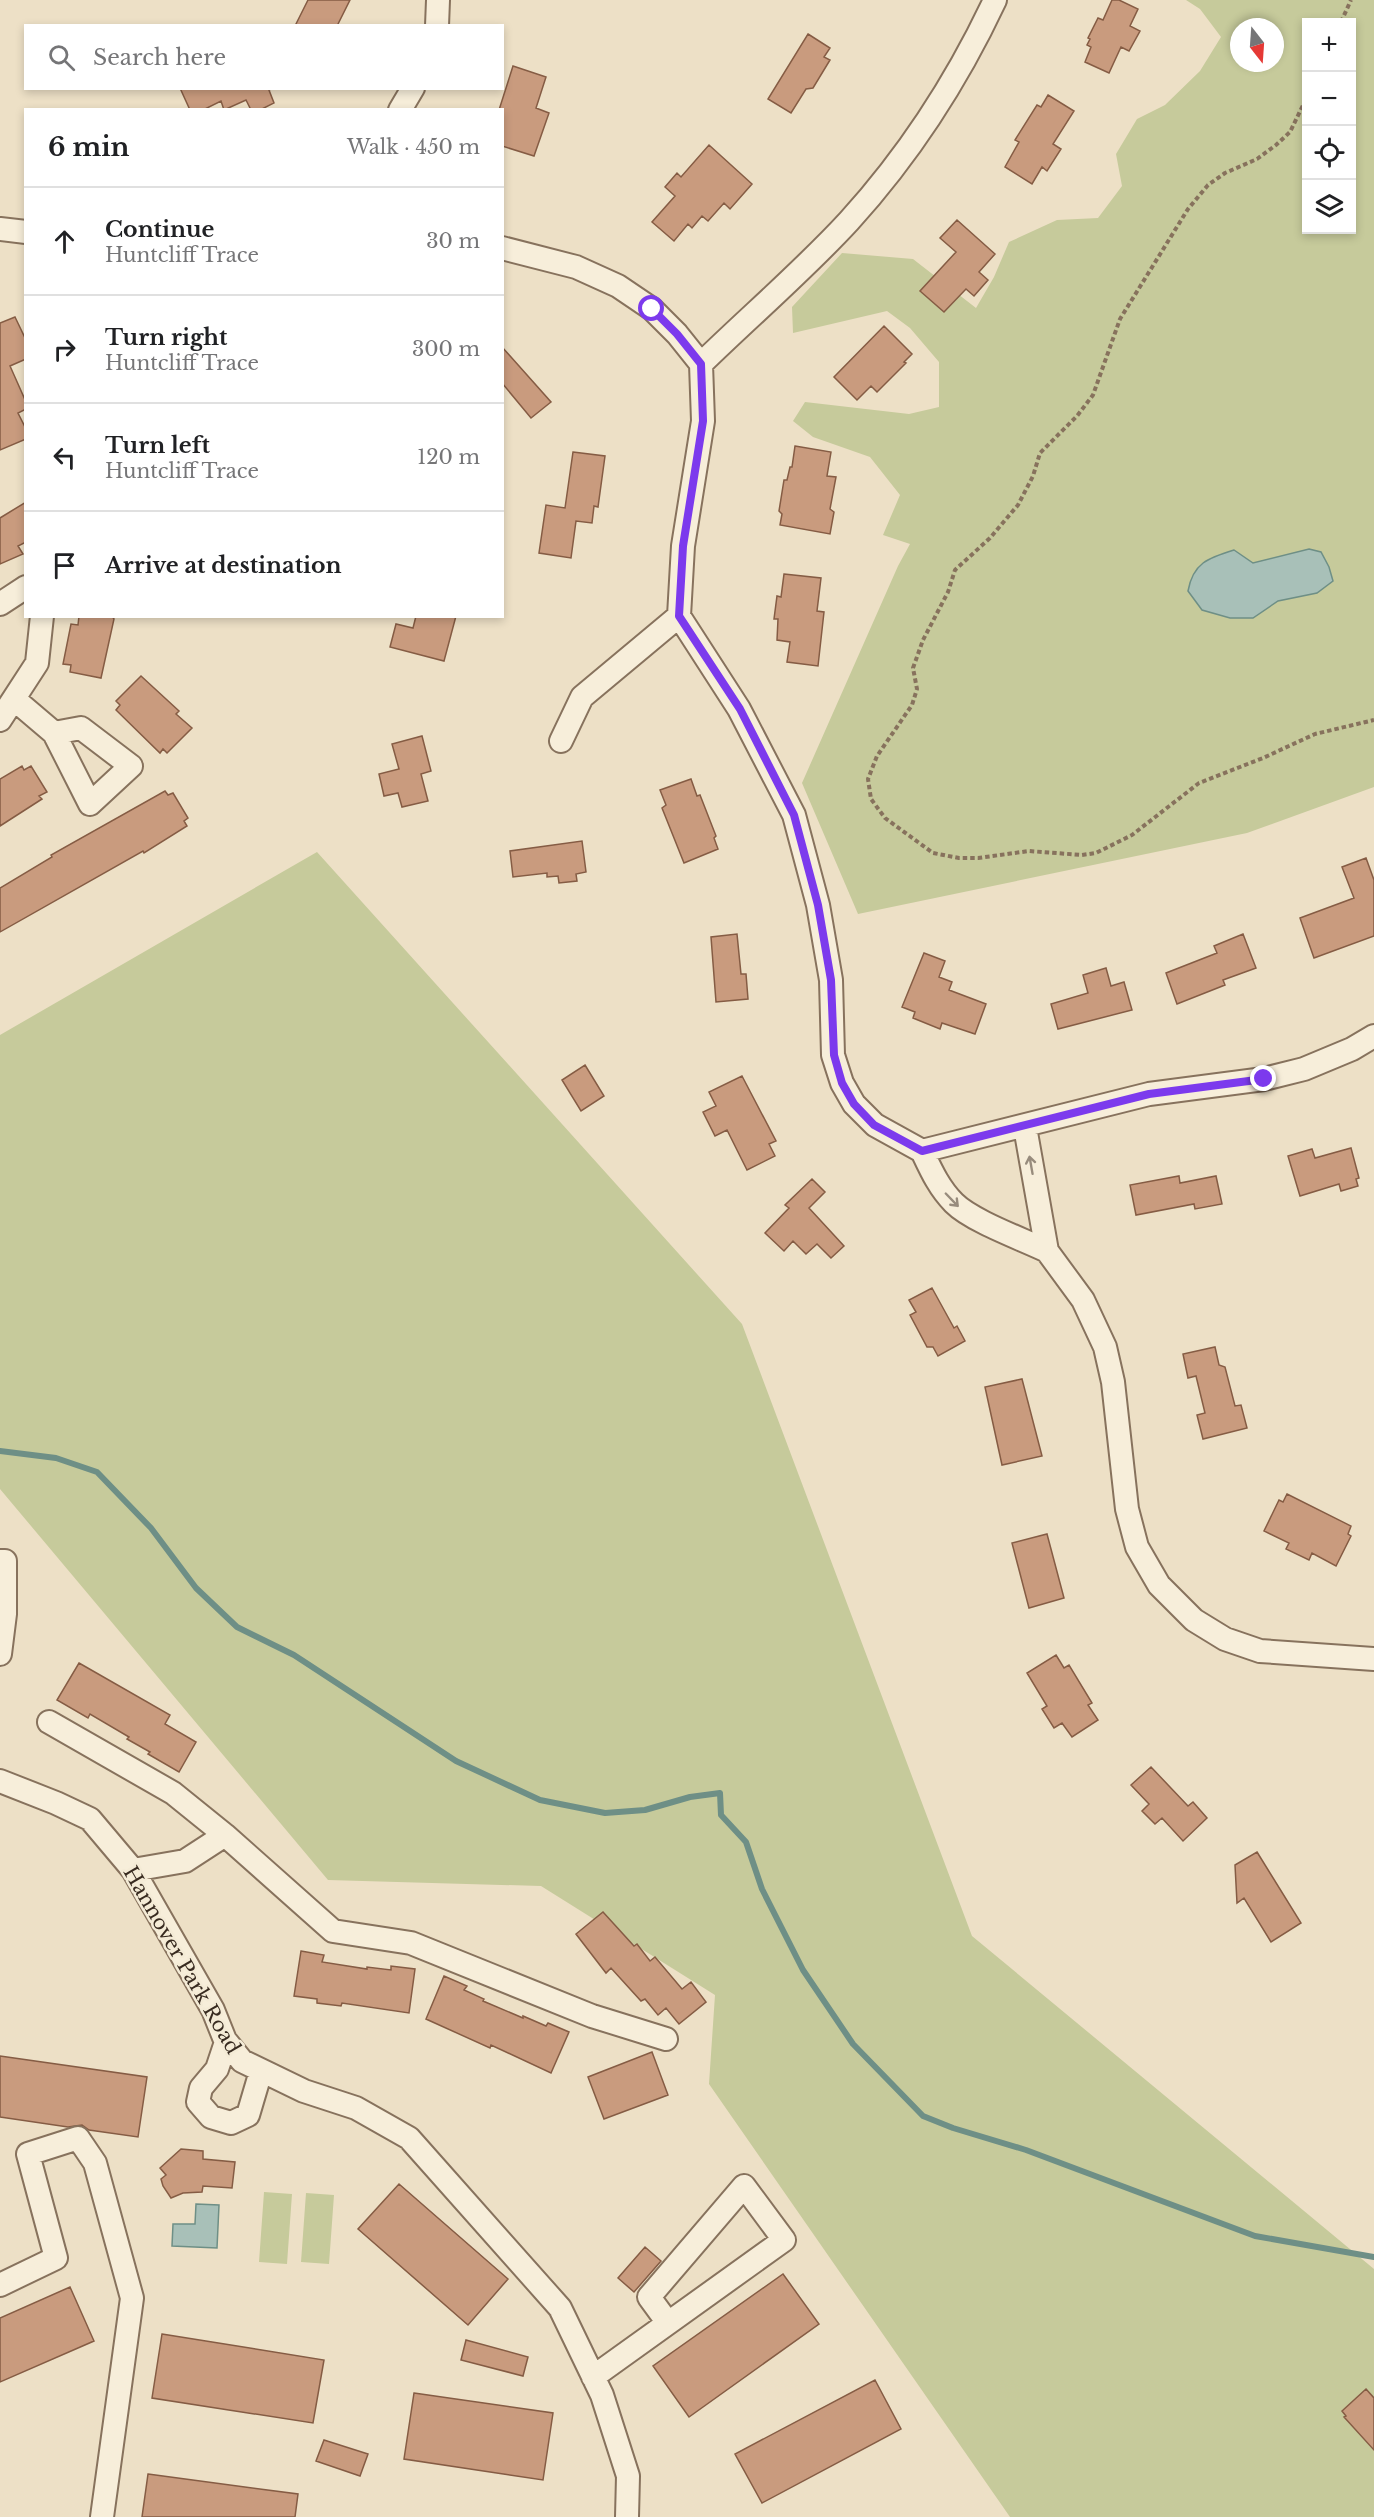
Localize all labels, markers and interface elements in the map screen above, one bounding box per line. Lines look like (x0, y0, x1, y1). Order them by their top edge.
north arrow (1230, 18, 1284, 72)
map controls (1302, 18, 1356, 234)
button: + (1302, 18, 1356, 72)
search box (24, 24, 504, 90)
icon: search (45, 41, 78, 74)
text: Search here (93, 44, 226, 71)
button: − (1302, 72, 1356, 126)
button: locate (1302, 126, 1356, 180)
text: 6 min (48, 131, 129, 163)
text: Walk · 450 m (347, 135, 480, 159)
button: layers (1302, 180, 1356, 234)
text: Continue (105, 216, 214, 243)
icon: ahead (48, 225, 81, 258)
text: 30 m (426, 229, 480, 253)
text: Huntcliff Trace (105, 243, 259, 267)
route start (638, 295, 664, 321)
text: Turn right (105, 324, 227, 351)
icon: right (48, 333, 81, 366)
text: 300 m (412, 337, 480, 361)
text: Huntcliff Trace (105, 351, 259, 375)
text: Turn left (105, 432, 210, 459)
icon: left (48, 441, 81, 474)
text: 120 m (417, 445, 480, 469)
text: Huntcliff Trace (105, 459, 259, 483)
icon: arrive (48, 549, 81, 582)
text: Arrive at destination (105, 552, 342, 579)
route end (1250, 1065, 1276, 1091)
one-way arrow (1026, 1155, 1037, 1175)
one-way arrow (945, 1192, 960, 1207)
street label: Hannover Park Road (118, 1862, 246, 2058)

